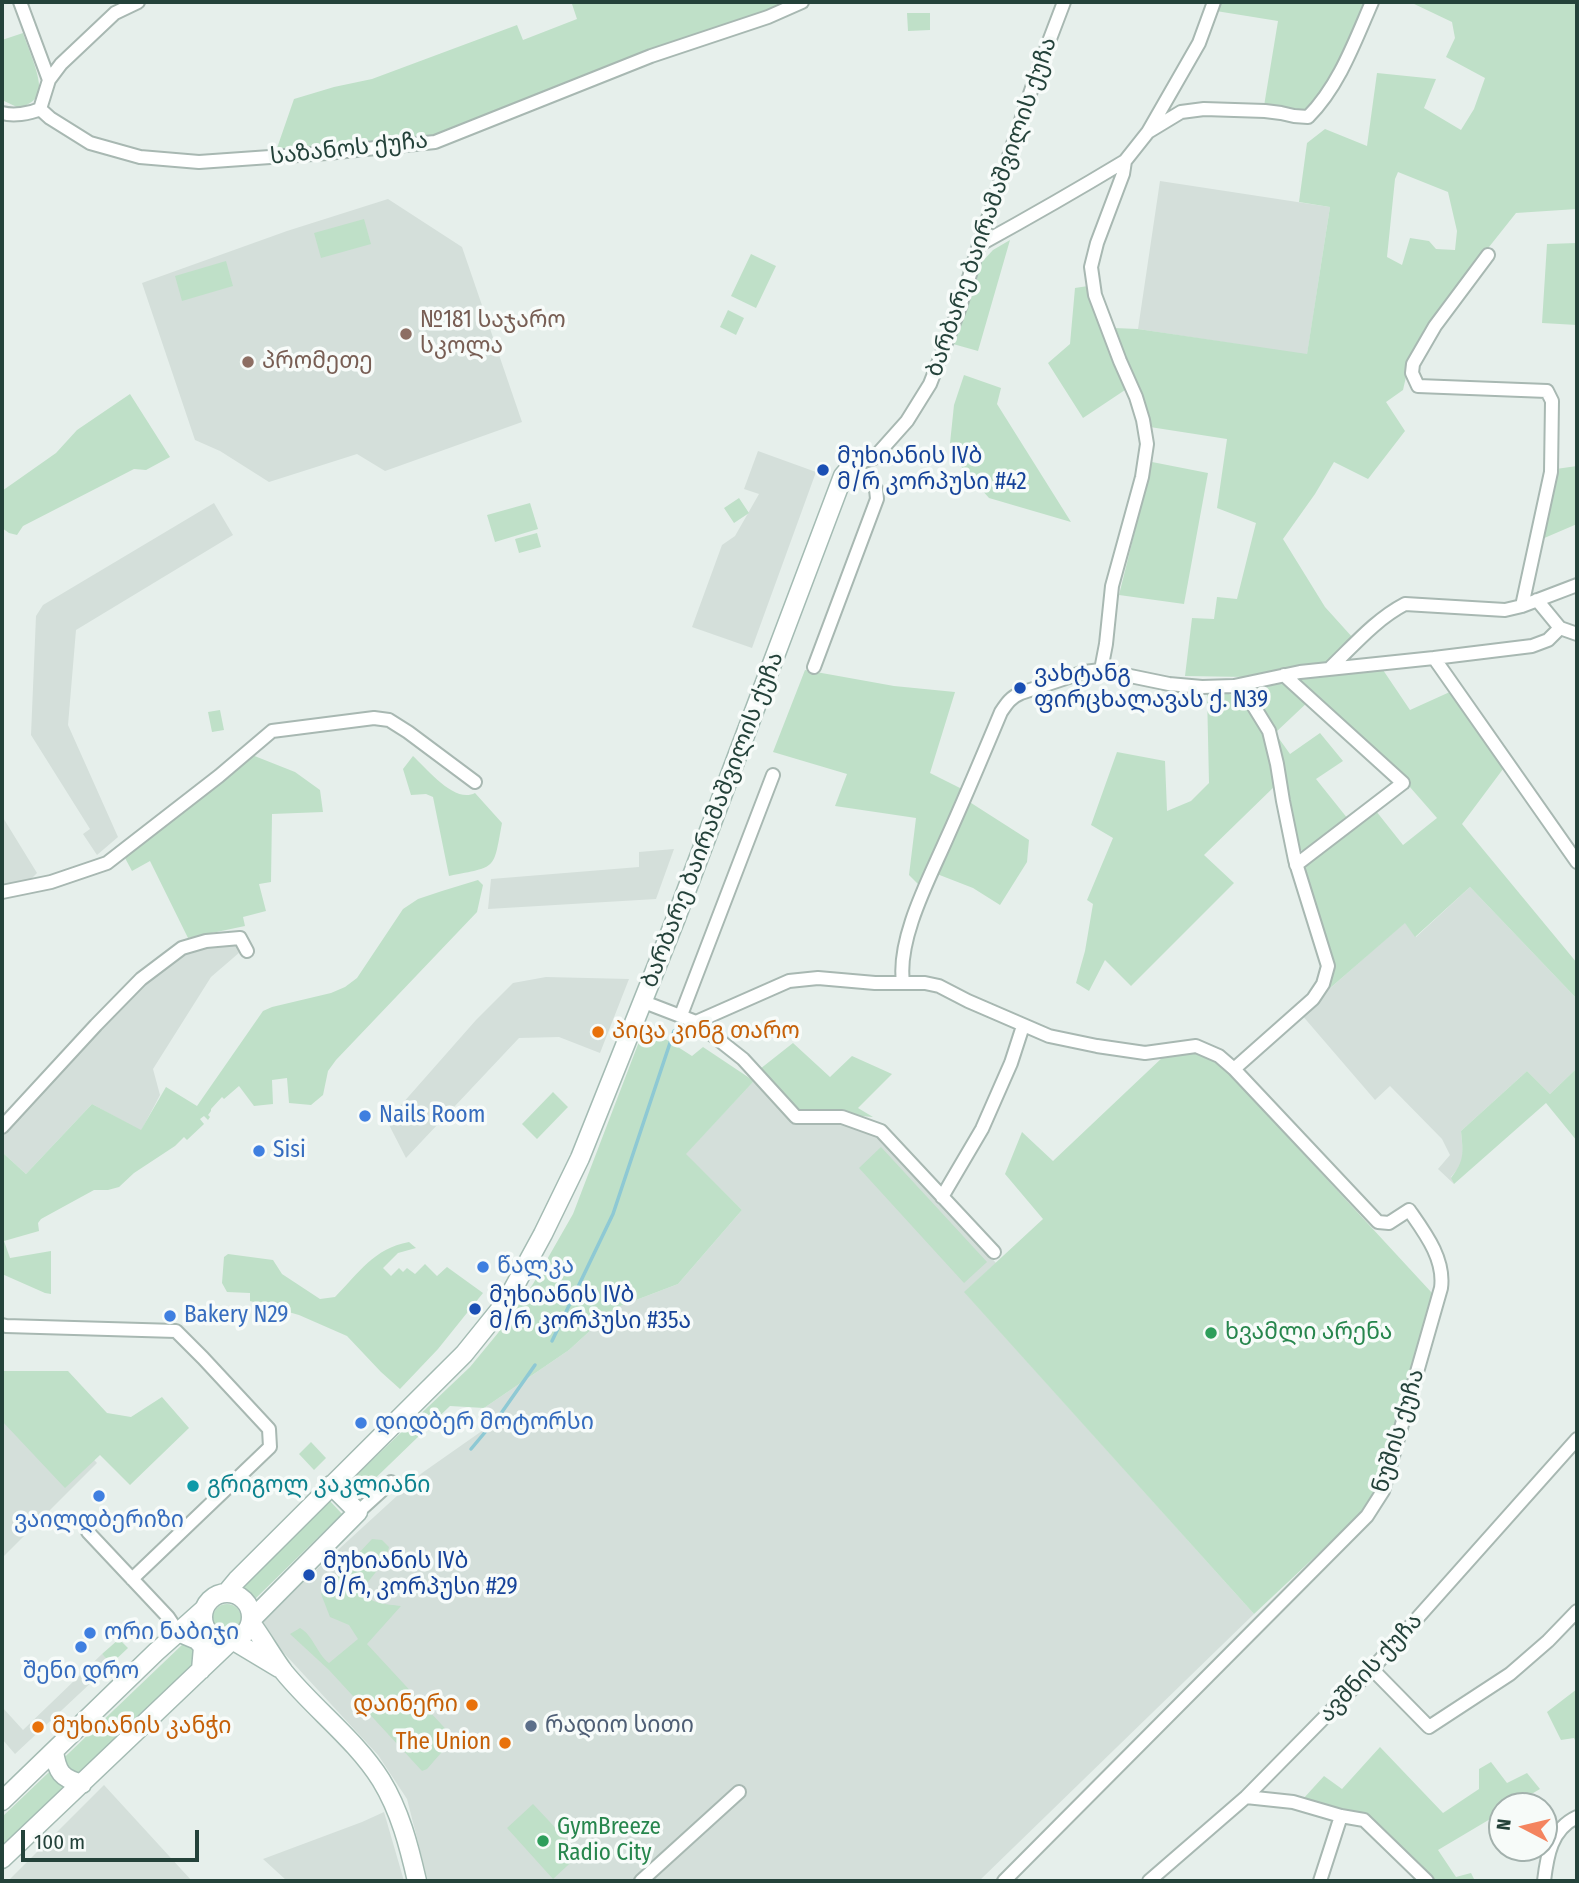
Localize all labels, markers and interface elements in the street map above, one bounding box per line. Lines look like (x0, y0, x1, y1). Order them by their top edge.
street label: ბარბარე ბაირამაშვილის ქუჩა (921, 34, 1063, 380)
street label: საზანოს ქუჩა (269, 127, 429, 171)
place label: №181 საჯარო სკოლა (420, 307, 566, 361)
marker: №181 საჯარო სკოლა (398, 326, 414, 342)
place label: პრომეთე (262, 348, 373, 376)
marker: პრომეთე (240, 354, 256, 370)
place label: მუხიანის IVბ მ/რ კორპუსი #42 (837, 443, 1027, 497)
marker: მუხიანის IVბ მ/რ კორპუსი #42 (815, 462, 831, 478)
street label: ბარბარე ბაირამაშვილის ქუჩა (636, 648, 790, 992)
place label: ვახტანგ ფირცხალავას ქ. N39 (1034, 661, 1268, 715)
marker: ვახტანგ ფირცხალავას ქ. N39 (1012, 680, 1028, 696)
place label: პიცა კინგ თარო (612, 1018, 800, 1046)
marker: პიცა კინგ თარო (590, 1024, 606, 1040)
place label: Nails Room (379, 1102, 485, 1130)
marker: Nails Room (357, 1108, 373, 1124)
place label: Sisi (273, 1137, 306, 1165)
marker: Sisi (251, 1143, 267, 1159)
place label: წალკა (497, 1253, 574, 1281)
marker: წალკა (475, 1259, 491, 1275)
place label: მუხიანის IVბ მ/რ კორპუსი #35ა (489, 1282, 691, 1336)
marker: მუხიანის IVბ მ/რ კორპუსი #35ა (467, 1301, 483, 1317)
place label: Bakery N29 (184, 1302, 289, 1330)
marker: Bakery N29 (162, 1308, 178, 1324)
place label: ხვამლი არენა (1225, 1319, 1392, 1347)
marker: ხვამლი არენა (1203, 1325, 1219, 1341)
street label: ნუშის ქუჩა (1367, 1366, 1431, 1496)
place label: დიდბერ მოტორსი (375, 1409, 594, 1437)
marker: დიდბერ მოტორსი (353, 1415, 369, 1431)
place label: გრიგოლ კაკლიანი (207, 1472, 431, 1500)
marker: გრიგოლ კაკლიანი (185, 1478, 201, 1494)
marker: ვაილდბერიზი (91, 1488, 107, 1504)
place label: ვაილდბერიზი (14, 1507, 184, 1535)
place label: მუხიანის IVბ მ/რ, კორპუსი #29 (323, 1548, 518, 1602)
marker: მუხიანის IVბ მ/რ, კორპუსი #29 (301, 1567, 317, 1583)
street label: ავშნის ქუჩა (1313, 1608, 1429, 1728)
place label: ორი ნაბიჯი (104, 1619, 239, 1647)
marker: ორი ნაბიჯი (82, 1625, 98, 1641)
marker: შენი დრო (73, 1639, 89, 1655)
place label: შენი დრო (23, 1658, 139, 1686)
place label: დაინერი (353, 1691, 458, 1719)
marker: დაინერი (464, 1697, 480, 1713)
place label: რადიო სითი (545, 1712, 694, 1740)
place label: მუხიანის კანჭი (52, 1713, 232, 1741)
marker: რადიო სითი (523, 1718, 539, 1734)
marker: მუხიანის კანჭი (30, 1719, 46, 1735)
place label: The Union (396, 1729, 491, 1757)
marker: The Union (497, 1735, 513, 1751)
north arrow (1488, 1792, 1558, 1862)
place label: GymBreeze Radio City (557, 1814, 661, 1868)
scale bar (24, 1816, 203, 1860)
text: N (1492, 1818, 1516, 1832)
text: 100 m (34, 1829, 85, 1855)
marker: GymBreeze Radio City (535, 1833, 551, 1849)

